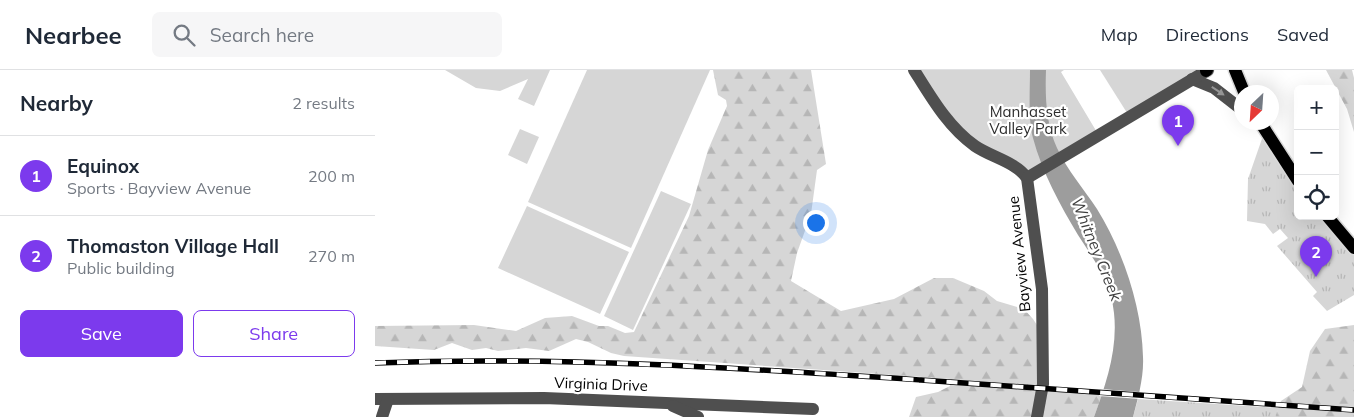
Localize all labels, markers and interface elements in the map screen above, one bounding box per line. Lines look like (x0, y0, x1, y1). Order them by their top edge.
search box (152, 12, 502, 57)
text: Nearbee (25, 20, 122, 50)
icon: search (170, 21, 198, 49)
text: Search here (210, 23, 314, 47)
text: Map (1101, 23, 1138, 46)
text: Directions (1166, 23, 1249, 46)
text: Saved (1277, 23, 1329, 46)
north arrow (1234, 85, 1279, 130)
map controls (1294, 85, 1339, 220)
button: + (1294, 85, 1339, 130)
one-way arrow (1211, 86, 1225, 96)
text: Nearby (20, 90, 93, 116)
text: 2 results (292, 93, 355, 113)
park label: Manhasset Valley Park (989, 102, 1067, 138)
pin: 1 (1162, 105, 1194, 146)
button: − (1294, 130, 1339, 175)
text: Equinox (67, 154, 139, 178)
text: 1 (31, 166, 41, 186)
text: 200 m (308, 166, 355, 186)
button: locate (1294, 175, 1339, 220)
text: Sports · Bayview Avenue (67, 178, 251, 198)
water label: Whitney Creek (1067, 194, 1127, 304)
street label: Bayview Avenue (1003, 195, 1035, 313)
your location (803, 210, 829, 236)
text: Thomaston Village Hall (67, 234, 279, 258)
pin: 2 (1300, 236, 1332, 277)
text: 2 (31, 246, 41, 266)
text: 270 m (308, 246, 355, 266)
text: Public building (67, 258, 175, 278)
button: Save (20, 310, 183, 357)
button: Share (193, 310, 355, 357)
street label: Virginia Drive (554, 373, 648, 395)

